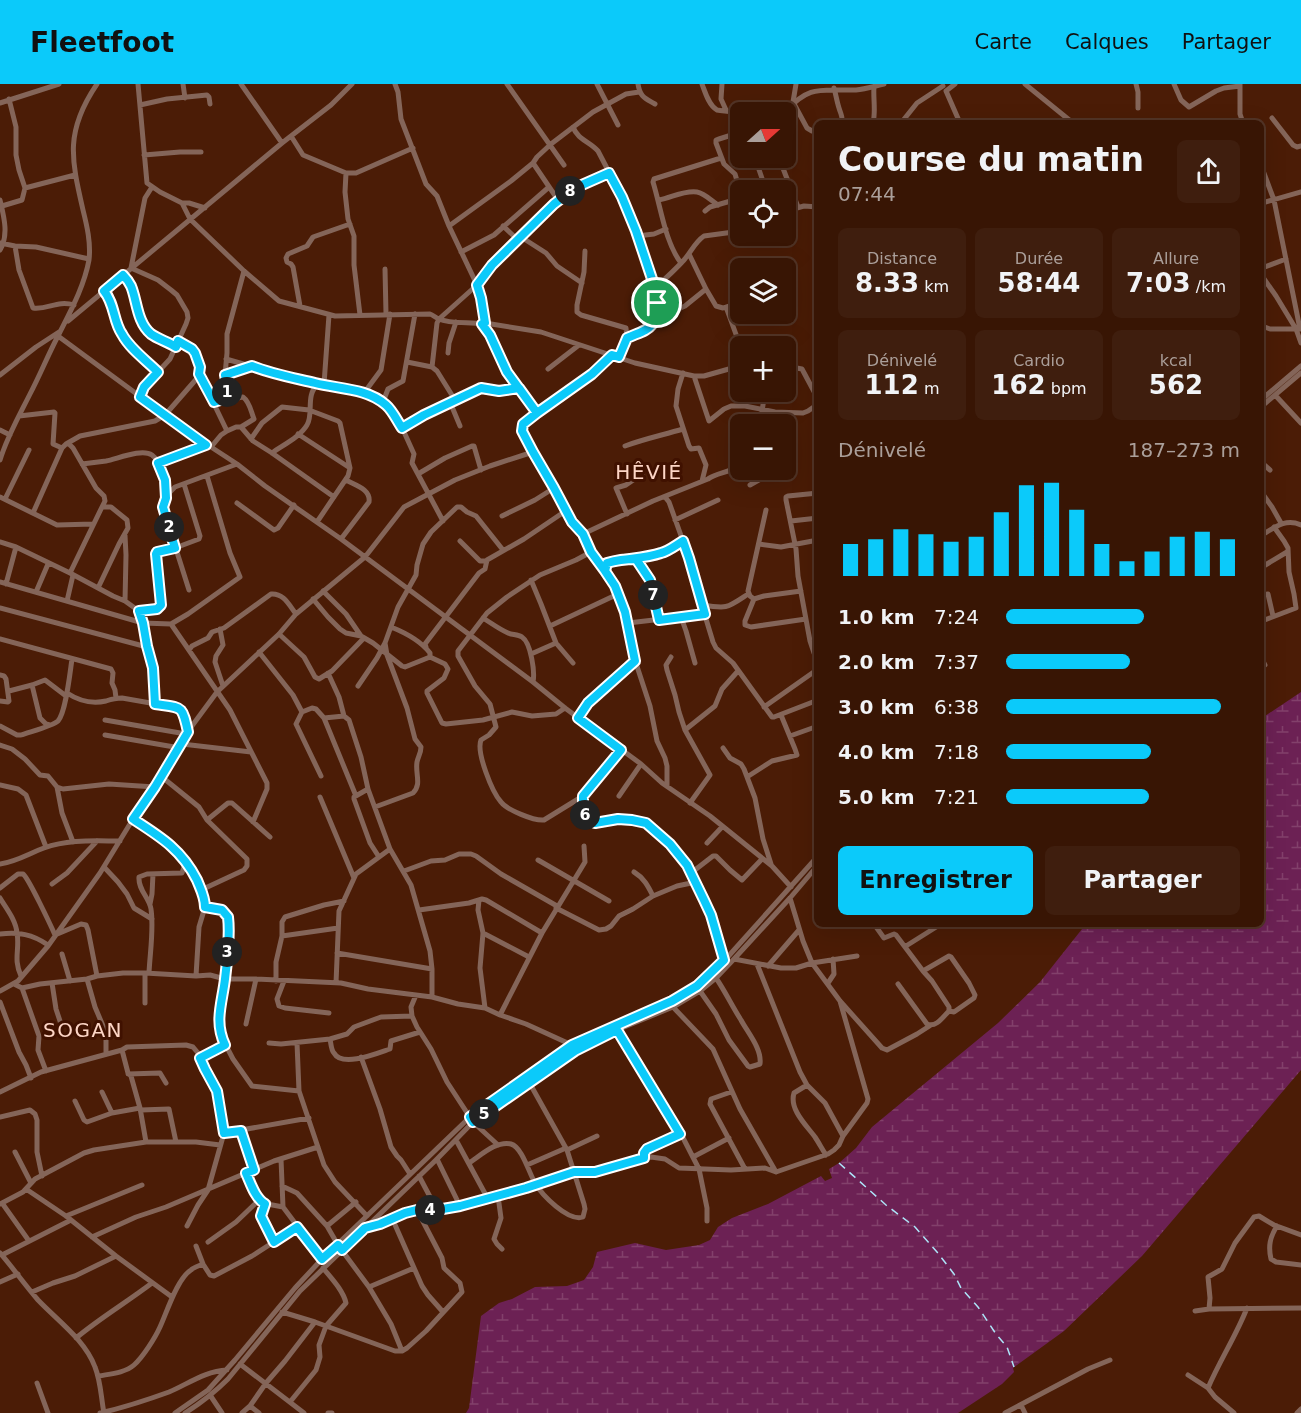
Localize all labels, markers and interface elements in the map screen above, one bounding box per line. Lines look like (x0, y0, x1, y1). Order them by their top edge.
text: Fleetfoot (30, 26, 174, 59)
text: Carte (975, 30, 1032, 54)
text: Calques (1065, 30, 1149, 54)
text: Partager (1182, 30, 1271, 54)
north arrow (730, 102, 796, 168)
map controls (730, 102, 796, 480)
text: Course du matin (838, 140, 1144, 179)
button: share (1177, 140, 1240, 203)
pin: 8 (555, 176, 585, 206)
button: locate (730, 180, 796, 246)
text: 8 (564, 181, 576, 200)
text: 07:44 (838, 182, 896, 206)
text: Distance (867, 249, 937, 268)
text: Durée (1015, 249, 1063, 268)
text: Allure (1153, 249, 1199, 268)
button: layers (730, 258, 796, 324)
text: 8.33 (855, 268, 919, 298)
text: 58:44 (998, 268, 1080, 298)
text: 7:03 (1126, 268, 1191, 298)
pin (631, 277, 682, 328)
text: km (919, 277, 949, 296)
text: /km (1191, 277, 1226, 296)
icon: arrive (640, 286, 673, 319)
button: + (730, 336, 796, 402)
text: Dénivelé (867, 351, 937, 370)
text: Cardio (1013, 351, 1065, 370)
text: kcal (1160, 351, 1192, 370)
text: 112 (865, 370, 919, 400)
text: 162 (991, 370, 1046, 400)
text: 562 (1149, 370, 1203, 400)
pin: 1 (212, 377, 242, 407)
text: m (919, 379, 939, 398)
text: bpm (1046, 379, 1087, 398)
text: 1 (221, 382, 233, 401)
button: − (730, 414, 796, 480)
text: Dénivelé (838, 438, 926, 462)
text: 187–273 m (1128, 438, 1240, 462)
district label: HÊVIÉ (615, 460, 683, 484)
pin: 2 (154, 512, 184, 542)
text: 2 (163, 517, 175, 536)
pin: 7 (638, 580, 668, 610)
text: 7 (647, 585, 659, 604)
text: 1.0 km (838, 605, 915, 629)
text: 7:24 (934, 605, 979, 629)
text: 2.0 km (838, 650, 915, 674)
text: 7:37 (934, 650, 979, 674)
text: 3.0 km (838, 695, 915, 719)
text: 6:38 (934, 695, 979, 719)
text: 4.0 km (838, 740, 915, 764)
text: 7:18 (934, 740, 979, 764)
text: 5.0 km (838, 785, 915, 809)
text: 7:21 (934, 785, 979, 809)
pin: 6 (570, 800, 600, 830)
text: 6 (579, 805, 591, 824)
button: Enregistrer (838, 846, 1033, 915)
button: Partager (1045, 846, 1240, 915)
pin: 3 (212, 937, 242, 967)
text: 3 (221, 942, 233, 961)
district label: SOGAN (43, 1018, 123, 1042)
pin: 5 (469, 1099, 499, 1129)
text: 5 (478, 1104, 490, 1123)
pin: 4 (415, 1195, 445, 1225)
text: 4 (424, 1200, 436, 1219)

